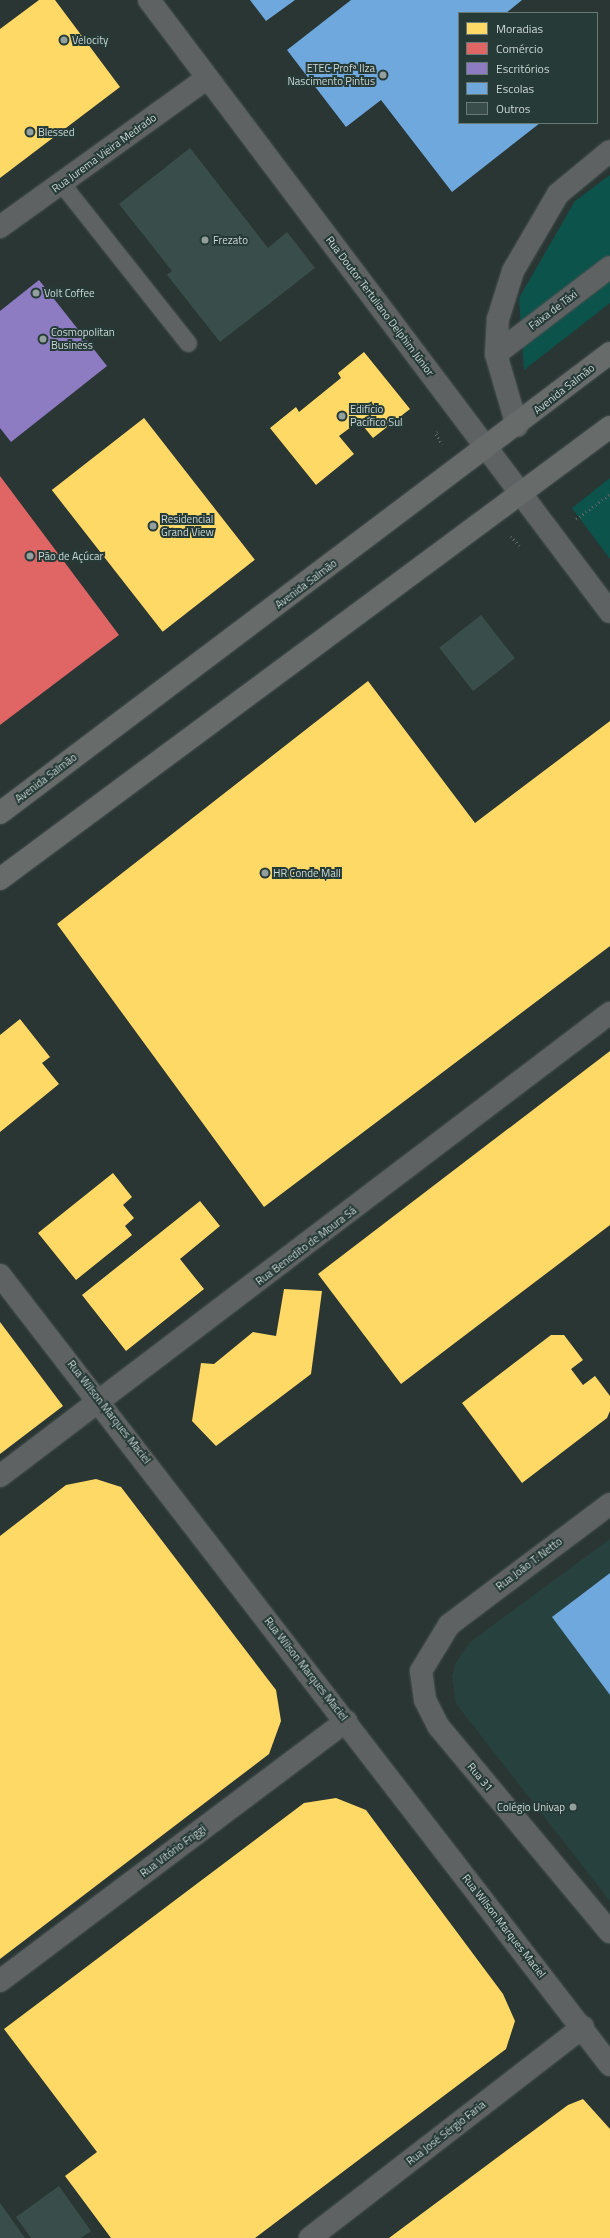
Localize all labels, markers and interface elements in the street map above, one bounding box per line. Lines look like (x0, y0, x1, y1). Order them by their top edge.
legend (458, 12, 598, 124)
text: Moradias (496, 19, 543, 38)
place label: Velocity (72, 33, 108, 47)
marker: Velocity (59, 35, 69, 45)
text: Comércio (496, 39, 543, 58)
text: Escritórios (496, 59, 549, 78)
place label: ETEC Profª Ilza Nascimento Pintus (287, 62, 375, 88)
marker: ETEC Profª Ilza Nascimento Pintus (378, 70, 388, 80)
text: Escolas (496, 79, 534, 98)
text: Outros (496, 99, 530, 118)
street label: Rua Jurema Vieira Medrado (49, 111, 159, 195)
place label: Blessed (38, 125, 74, 139)
marker: Blessed (25, 127, 35, 137)
place label: Frezato (213, 233, 248, 247)
street label: Rua Doutor Tertuliano Delphim Júnior (323, 234, 437, 378)
marker: Frezato (200, 235, 210, 245)
place label: Volt Coffee (44, 286, 95, 300)
street label: Faixa de Táxi (526, 287, 580, 333)
marker: Volt Coffee (31, 288, 41, 298)
place label: Cosmopolitan Business (51, 326, 115, 352)
marker: Cosmopolitan Business (38, 334, 48, 344)
street label: Avenida Salmão (531, 361, 597, 417)
place label: Edifício Pacífico Sul (350, 403, 403, 429)
marker: Edifício Pacífico Sul (337, 411, 347, 421)
place label: Residencial Grand View (161, 513, 214, 539)
marker: Residencial Grand View (148, 521, 158, 531)
place label: Pão de Açúcar (38, 549, 103, 563)
marker: Pão de Açúcar (25, 551, 35, 561)
street label: Avenida Salmão (273, 557, 339, 611)
street label: Avenida Salmão (13, 751, 79, 805)
place label: HR Conde Mall (273, 866, 341, 880)
marker: HR Conde Mall (260, 868, 270, 878)
street label: Rua Benedito de Moura Sá (253, 1204, 359, 1288)
street label: Rua Wilson Marques Maciel (65, 1358, 153, 1466)
street label: Rua João T. Netto (493, 1535, 565, 1593)
street label: Rua Wilson Marques Maciel (262, 1615, 350, 1723)
street label: Rua 31 (464, 1760, 496, 1794)
place label: Colégio Univap (497, 1800, 565, 1814)
marker: Colégio Univap (568, 1802, 578, 1812)
street label: Rua Vitório Friggi (138, 1822, 208, 1880)
street label: Rua Wilson Marques Maciel (460, 1872, 548, 1980)
street label: Rua José Sérgio Faria (404, 2098, 488, 2168)

